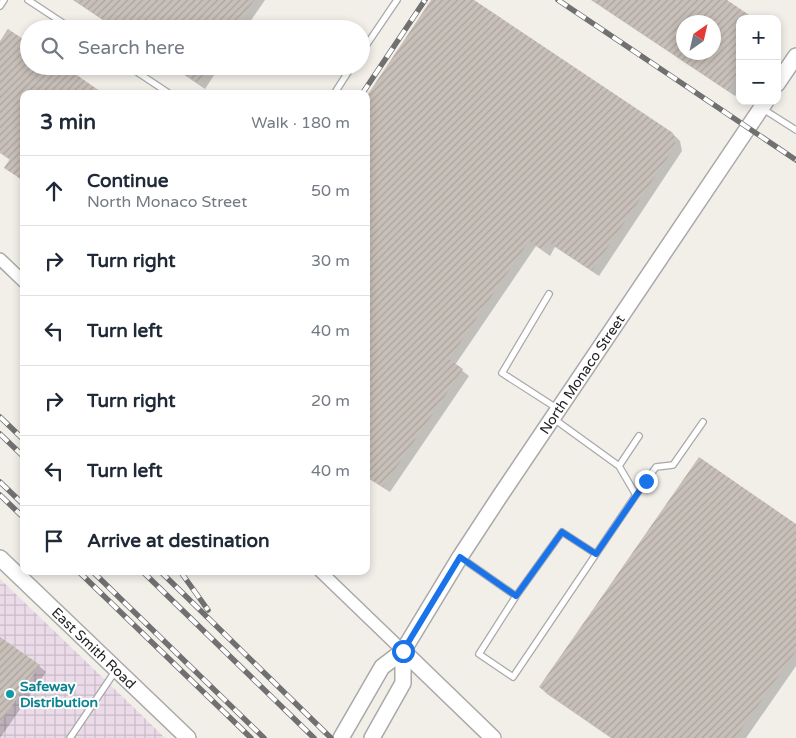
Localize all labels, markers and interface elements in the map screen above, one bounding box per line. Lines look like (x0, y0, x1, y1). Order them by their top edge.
north arrow (676, 15, 721, 60)
map controls (736, 15, 781, 105)
button: + (736, 15, 781, 60)
search box (20, 20, 370, 75)
icon: search (38, 34, 66, 62)
text: Search here (78, 37, 185, 59)
button: − (736, 60, 781, 105)
text: 3 min (40, 110, 96, 135)
text: Walk · 180 m (251, 113, 350, 133)
text: Continue (87, 170, 169, 192)
icon: ahead (40, 177, 68, 205)
text: 50 m (311, 181, 350, 201)
text: North Monaco Street (87, 192, 247, 212)
icon: right (40, 247, 68, 275)
text: Turn right (87, 250, 175, 272)
text: 30 m (311, 251, 350, 271)
street label: North Monaco Street (536, 311, 629, 437)
icon: left (40, 317, 68, 345)
text: Turn left (87, 320, 163, 342)
text: 40 m (311, 321, 350, 341)
icon: right (40, 387, 68, 415)
text: Turn right (87, 390, 175, 412)
text: 20 m (311, 391, 350, 411)
icon: left (40, 457, 68, 485)
text: Turn left (87, 460, 163, 482)
text: 40 m (311, 461, 350, 481)
route end (635, 470, 658, 493)
icon: arrive (40, 527, 68, 555)
text: Arrive at destination (87, 530, 270, 552)
street label: East Smith Road (48, 604, 140, 692)
route start (392, 640, 415, 663)
place label: Safeway Distribution (20, 678, 98, 711)
marker: Safeway Distribution (4, 688, 16, 700)

